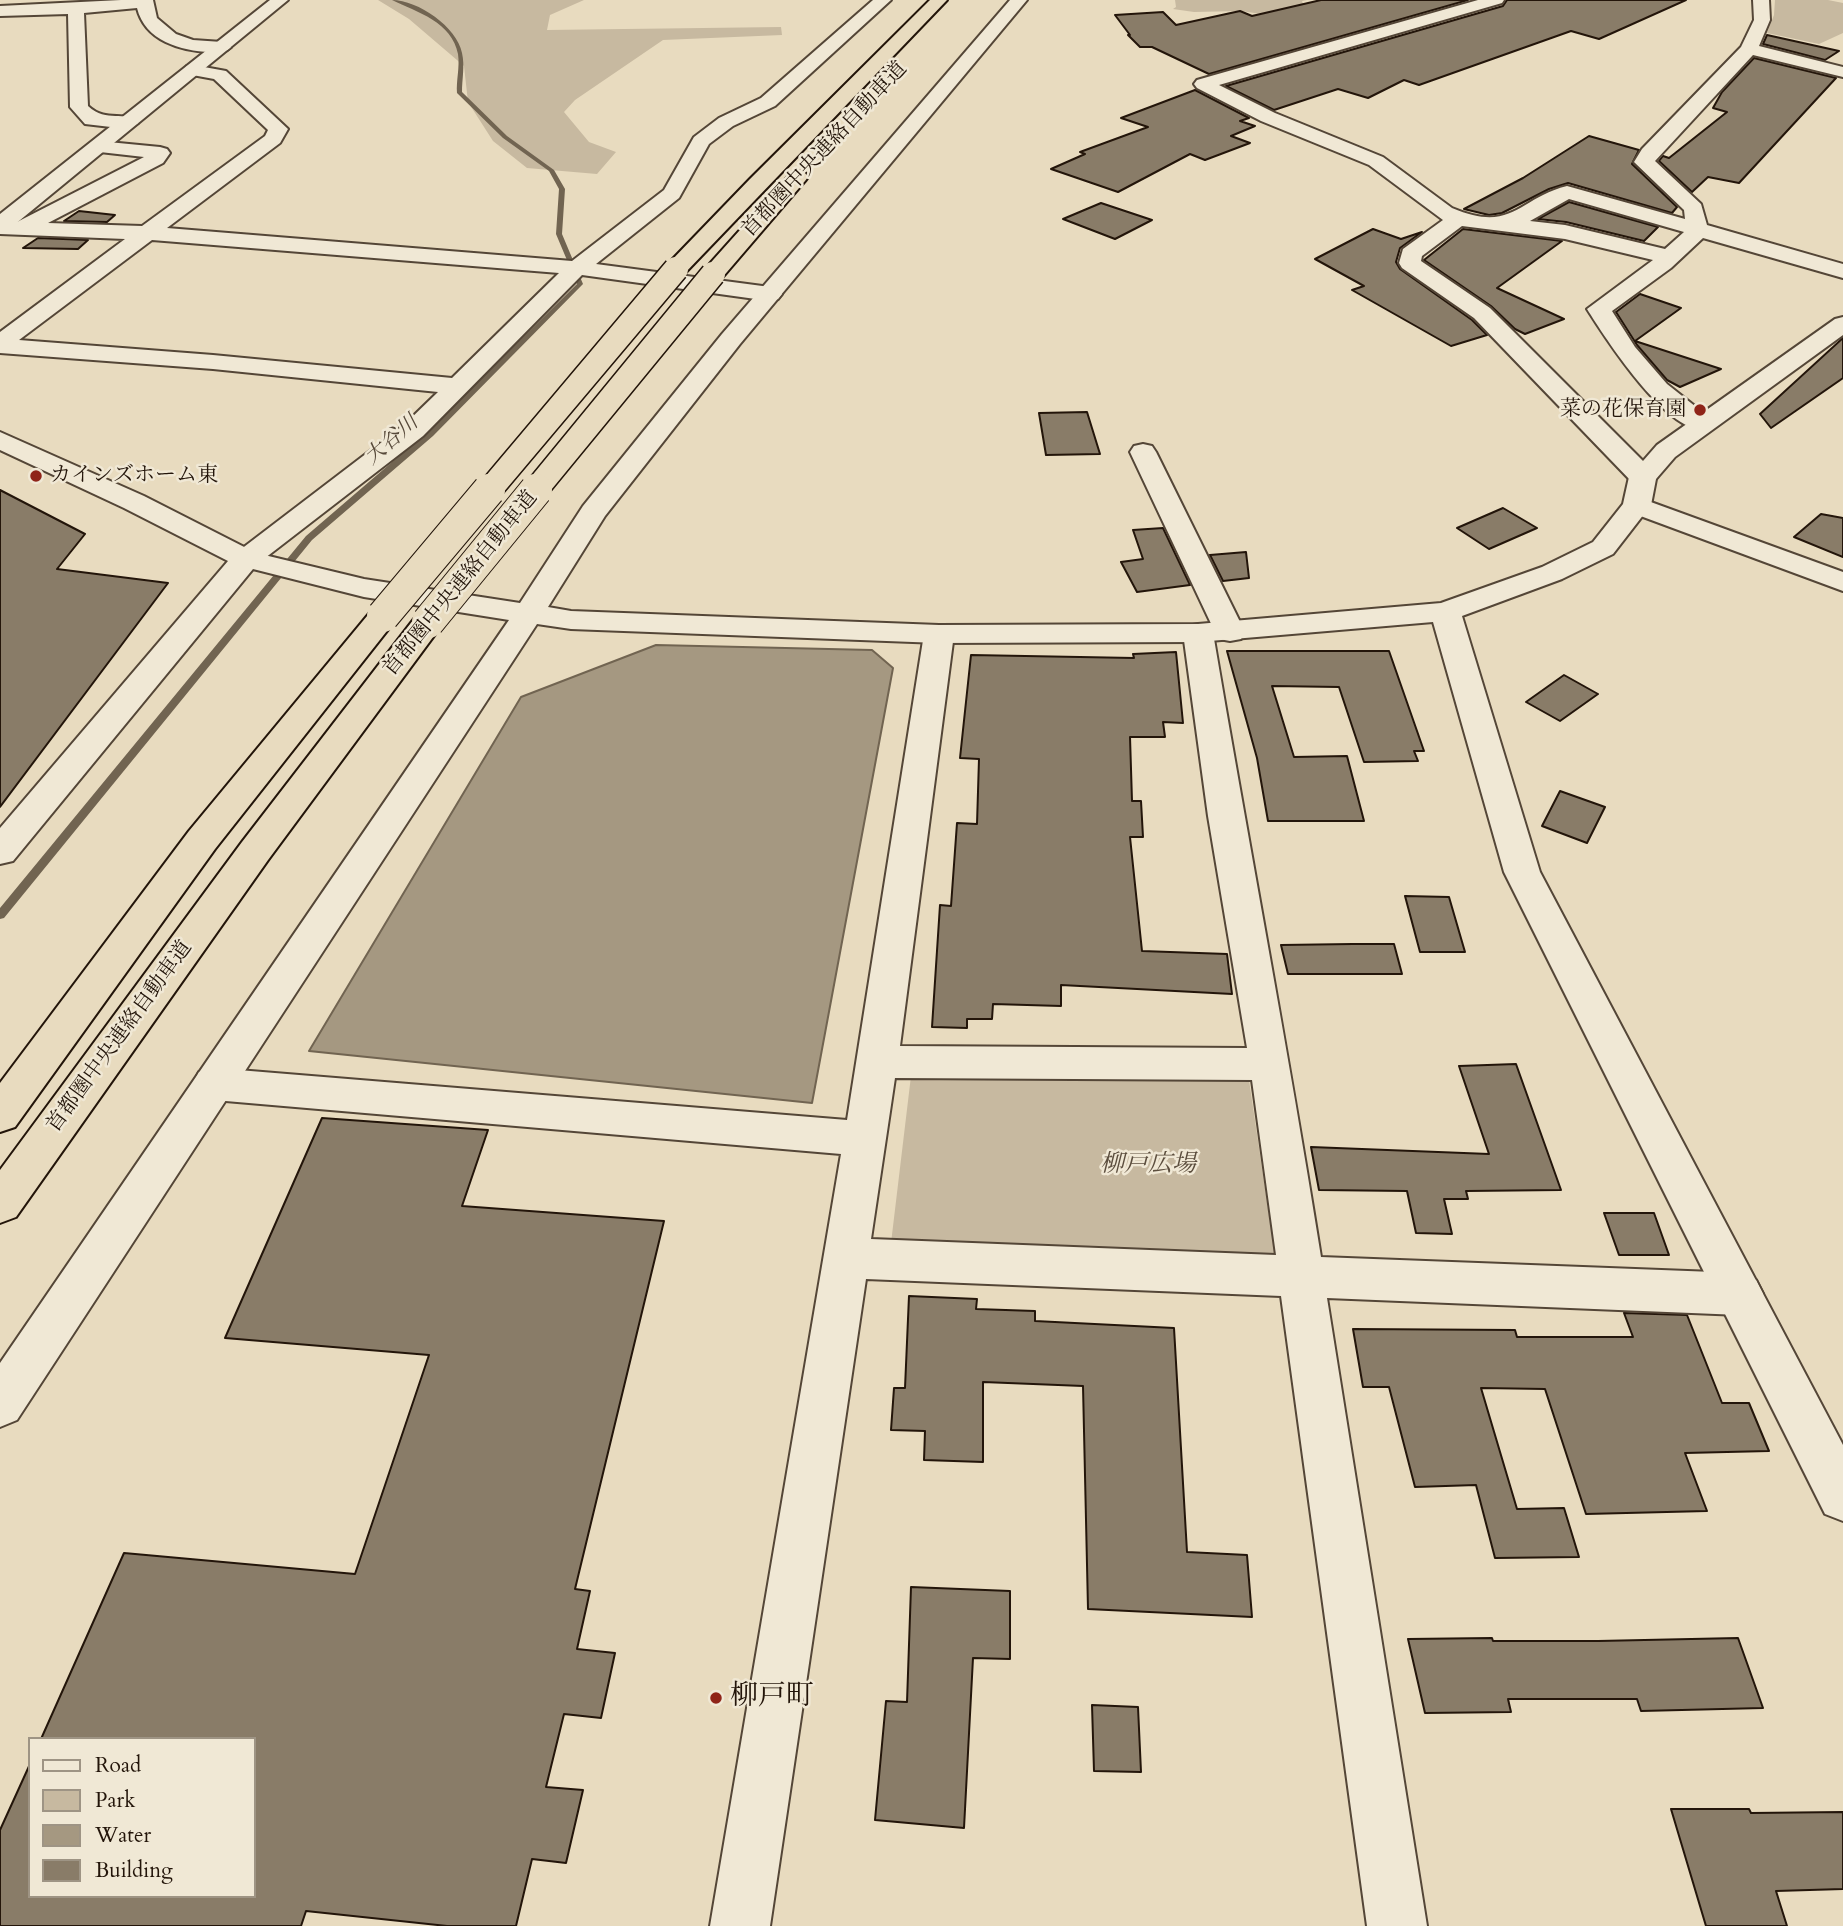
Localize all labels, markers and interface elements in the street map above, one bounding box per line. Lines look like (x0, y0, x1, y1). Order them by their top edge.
street label: 首都圏中央連絡自動車道 (737, 57, 913, 243)
place label: 菜の花保育園 (1560, 397, 1686, 423)
marker: 菜の花保育園 (1692, 402, 1708, 418)
water label: 大谷川 (360, 411, 424, 471)
place label: カインズホーム東 (50, 463, 218, 489)
marker: カインズホーム東 (28, 468, 44, 484)
street label: 首都圏中央連絡自動車道 (379, 486, 543, 682)
street label: 首都圏中央連絡自動車道 (42, 936, 198, 1138)
park label: 柳戸広場 (1100, 1151, 1196, 1179)
place label: 柳戸町 (730, 1681, 814, 1715)
marker: 柳戸町 (708, 1690, 724, 1706)
legend (28, 1737, 256, 1898)
text: Road (95, 1751, 141, 1780)
text: Park (95, 1786, 135, 1815)
text: Water (95, 1821, 151, 1850)
text: Building (95, 1856, 173, 1885)

